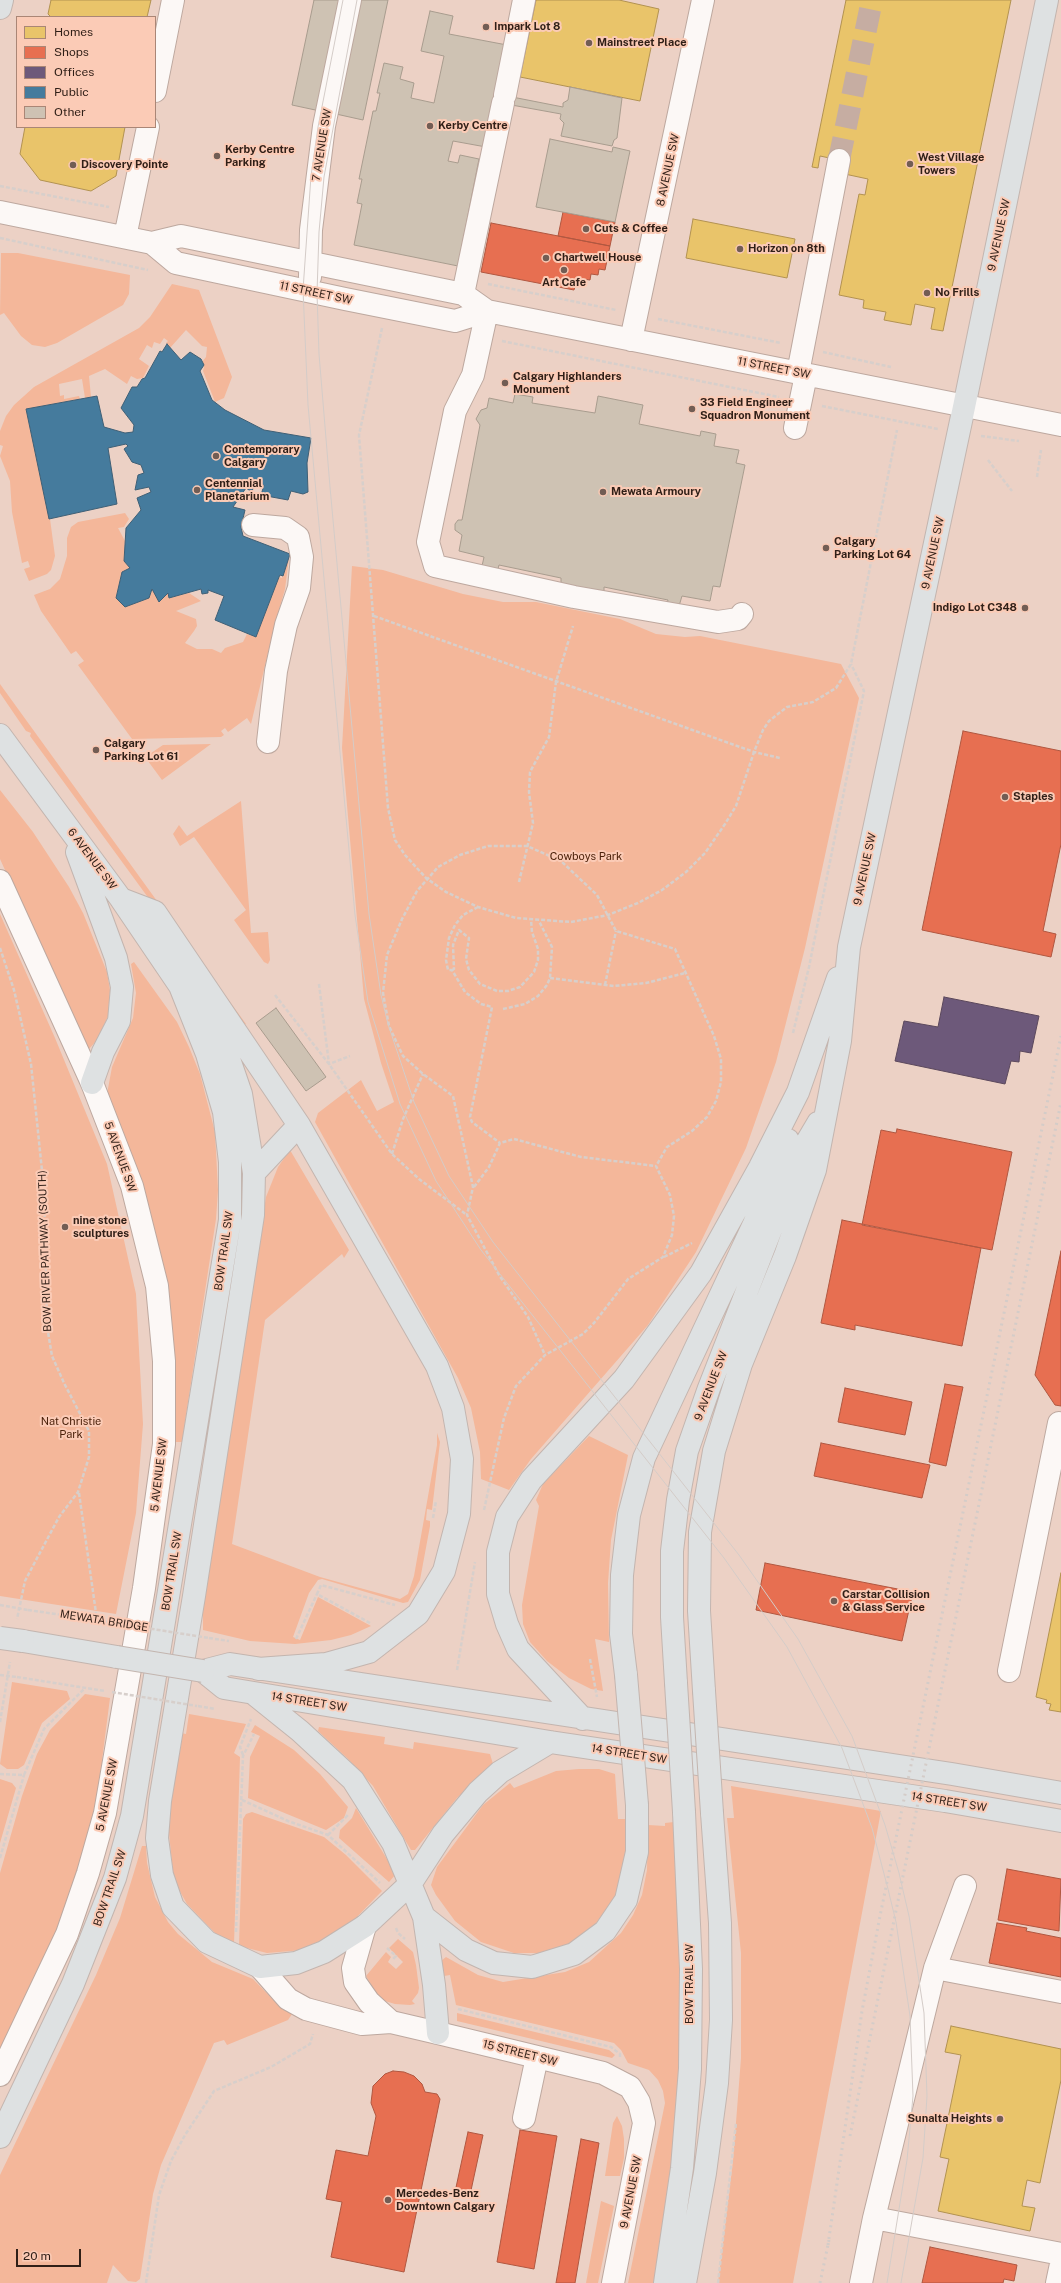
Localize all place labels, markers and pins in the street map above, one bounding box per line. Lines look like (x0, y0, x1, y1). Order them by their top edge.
place label: Impark Lot 8 (494, 20, 560, 34)
marker: Impark Lot 8 (481, 22, 491, 32)
place label: Mainstreet Place (597, 36, 686, 50)
marker: Mainstreet Place (584, 38, 594, 48)
place label: Kerby Centre (438, 119, 508, 133)
marker: Kerby Centre (425, 121, 435, 131)
place label: Kerby Centre Parking (225, 143, 295, 169)
marker: Kerby Centre Parking (212, 151, 222, 161)
place label: West Village Towers (918, 151, 984, 177)
place label: Discovery Pointe (81, 158, 168, 172)
marker: West Village Towers (905, 159, 915, 169)
marker: Discovery Pointe (68, 160, 78, 170)
place label: Cuts & Coffee (594, 222, 668, 236)
marker: Cuts & Coffee (581, 224, 591, 234)
place label: Horizon on 8th (748, 242, 825, 256)
marker: Horizon on 8th (735, 244, 745, 254)
place label: Chartwell House (554, 251, 641, 265)
marker: Chartwell House (541, 253, 551, 263)
marker: Art Cafe (559, 265, 569, 275)
place label: Art Cafe (542, 276, 586, 290)
place label: No Frills (935, 286, 979, 300)
marker: No Frills (922, 288, 932, 298)
place label: Calgary Highlanders Monument (513, 370, 621, 396)
marker: Calgary Highlanders Monument (500, 378, 510, 388)
place label: 33 Field Engineer Squadron Monument (700, 396, 810, 422)
marker: 33 Field Engineer Squadron Monument (687, 404, 697, 414)
place label: Contemporary Calgary (224, 443, 300, 469)
marker: Contemporary Calgary (211, 451, 221, 461)
place label: Centennial Planetarium (205, 477, 269, 503)
marker: Centennial Planetarium (192, 485, 202, 495)
place label: Mewata Armoury (611, 485, 701, 499)
marker: Mewata Armoury (598, 487, 608, 497)
place label: Calgary Parking Lot 64 (834, 535, 911, 561)
marker: Calgary Parking Lot 64 (821, 543, 831, 553)
place label: Indigo Lot C348 (933, 601, 1017, 615)
marker: Indigo Lot C348 (1020, 603, 1030, 613)
place label: Calgary Parking Lot 61 (104, 737, 178, 763)
marker: Calgary Parking Lot 61 (91, 745, 101, 755)
place label: Staples (1013, 790, 1053, 804)
marker: Staples (1000, 792, 1010, 802)
place label: nine stone sculptures (73, 1214, 129, 1240)
marker: nine stone sculptures (60, 1222, 70, 1232)
place label: Carstar Collision & Glass Service (842, 1588, 930, 1614)
marker: Carstar Collision & Glass Service (829, 1596, 839, 1606)
place label: Sunalta Heights (907, 2112, 992, 2126)
marker: Sunalta Heights (995, 2114, 1005, 2124)
place label: Mercedes-Benz Downtown Calgary (396, 2187, 495, 2213)
marker: Mercedes-Benz Downtown Calgary (383, 2195, 393, 2205)

